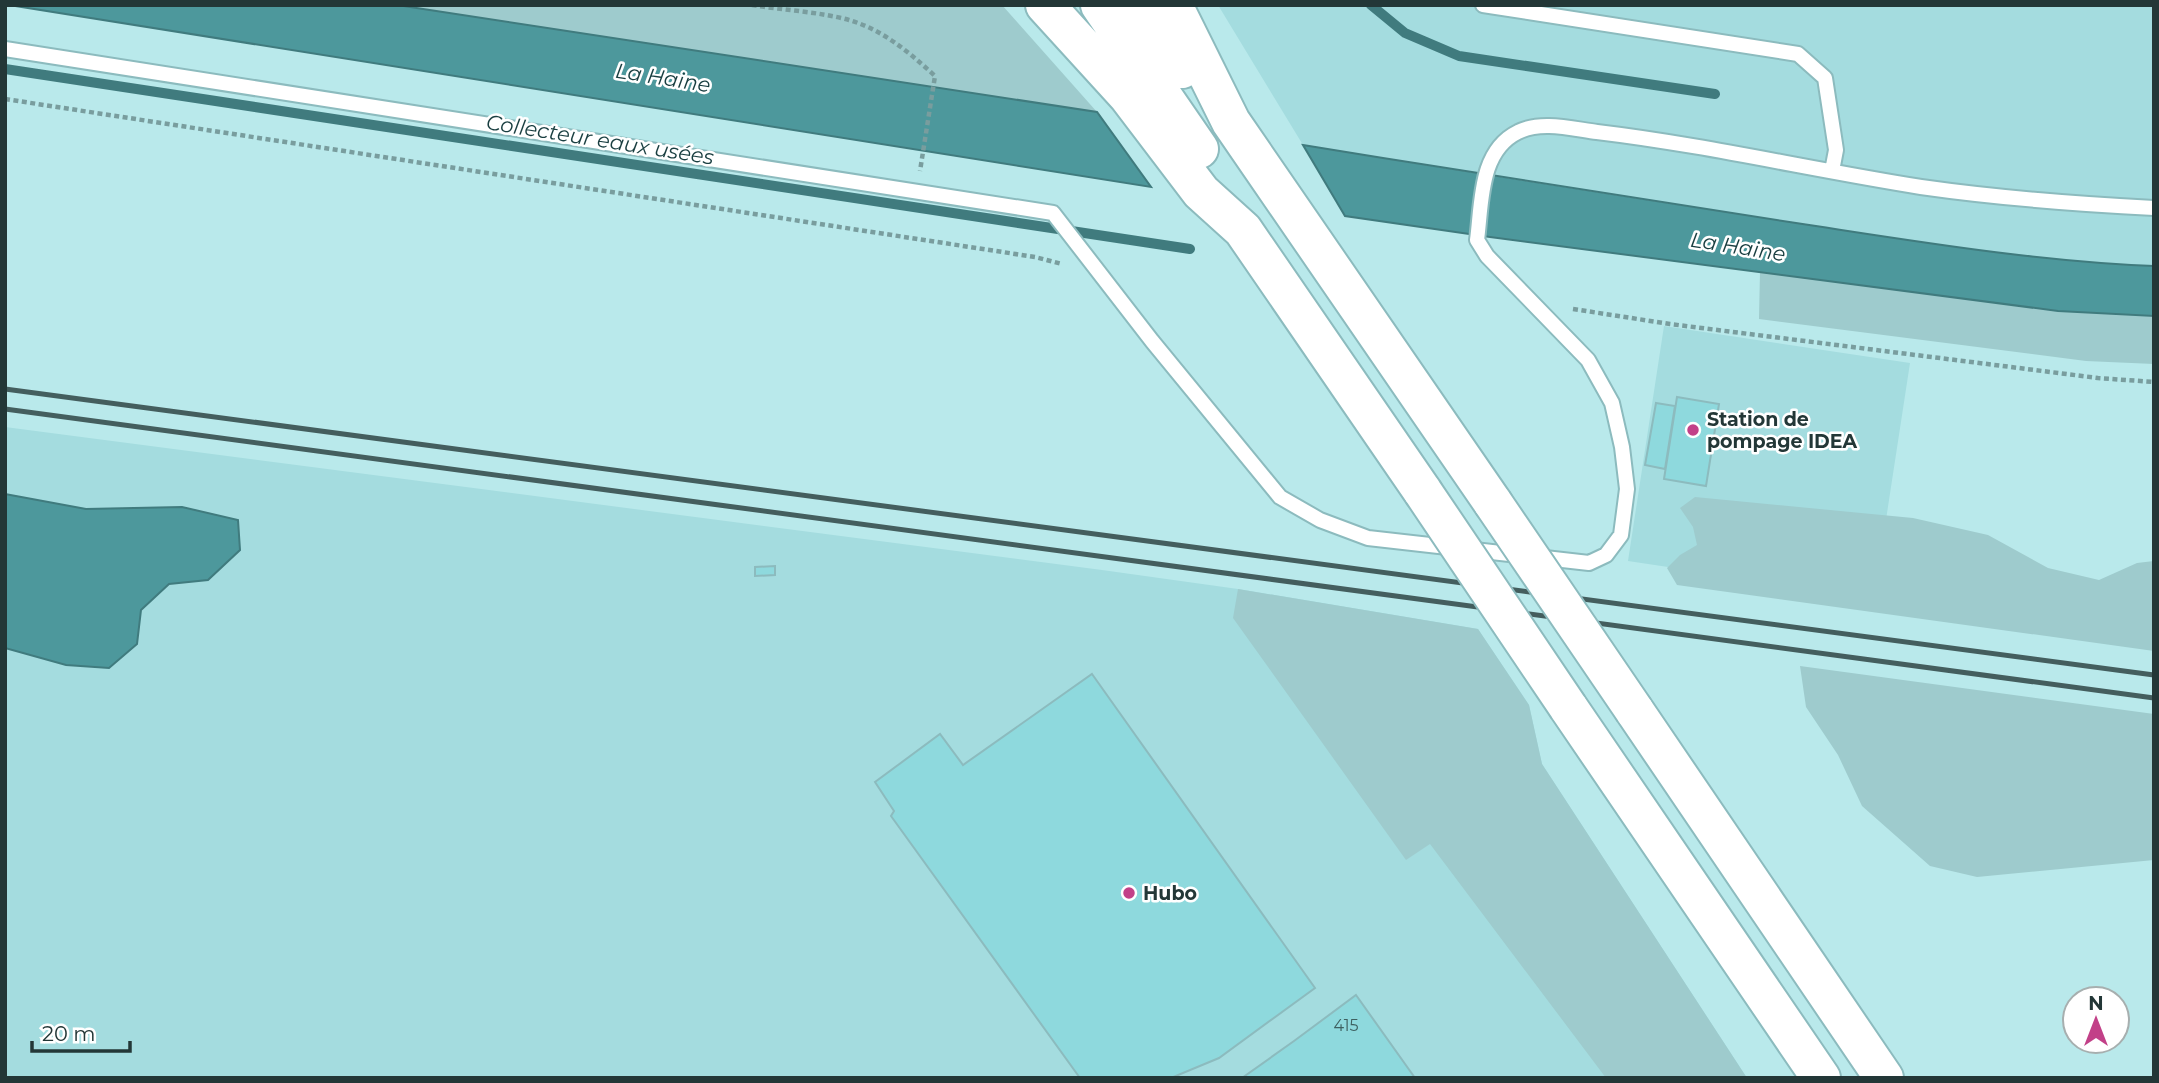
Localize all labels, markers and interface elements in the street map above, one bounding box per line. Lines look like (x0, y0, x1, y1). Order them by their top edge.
water label: La Haine (614, 58, 712, 97)
water label: Collecteur eaux usées (484, 109, 716, 170)
water label: La Haine (1689, 227, 1787, 266)
place label: Station de pompage IDEA (1707, 408, 1858, 453)
marker: Station de pompage IDEA (1685, 422, 1701, 438)
place label: Hubo (1143, 882, 1197, 905)
marker: Hubo (1121, 885, 1137, 901)
north arrow (2061, 985, 2131, 1055)
text: N (2088, 992, 2104, 1015)
scale bar (32, 1010, 130, 1054)
house number: 415 (1333, 1016, 1359, 1035)
text: 20 m (42, 1021, 96, 1046)

